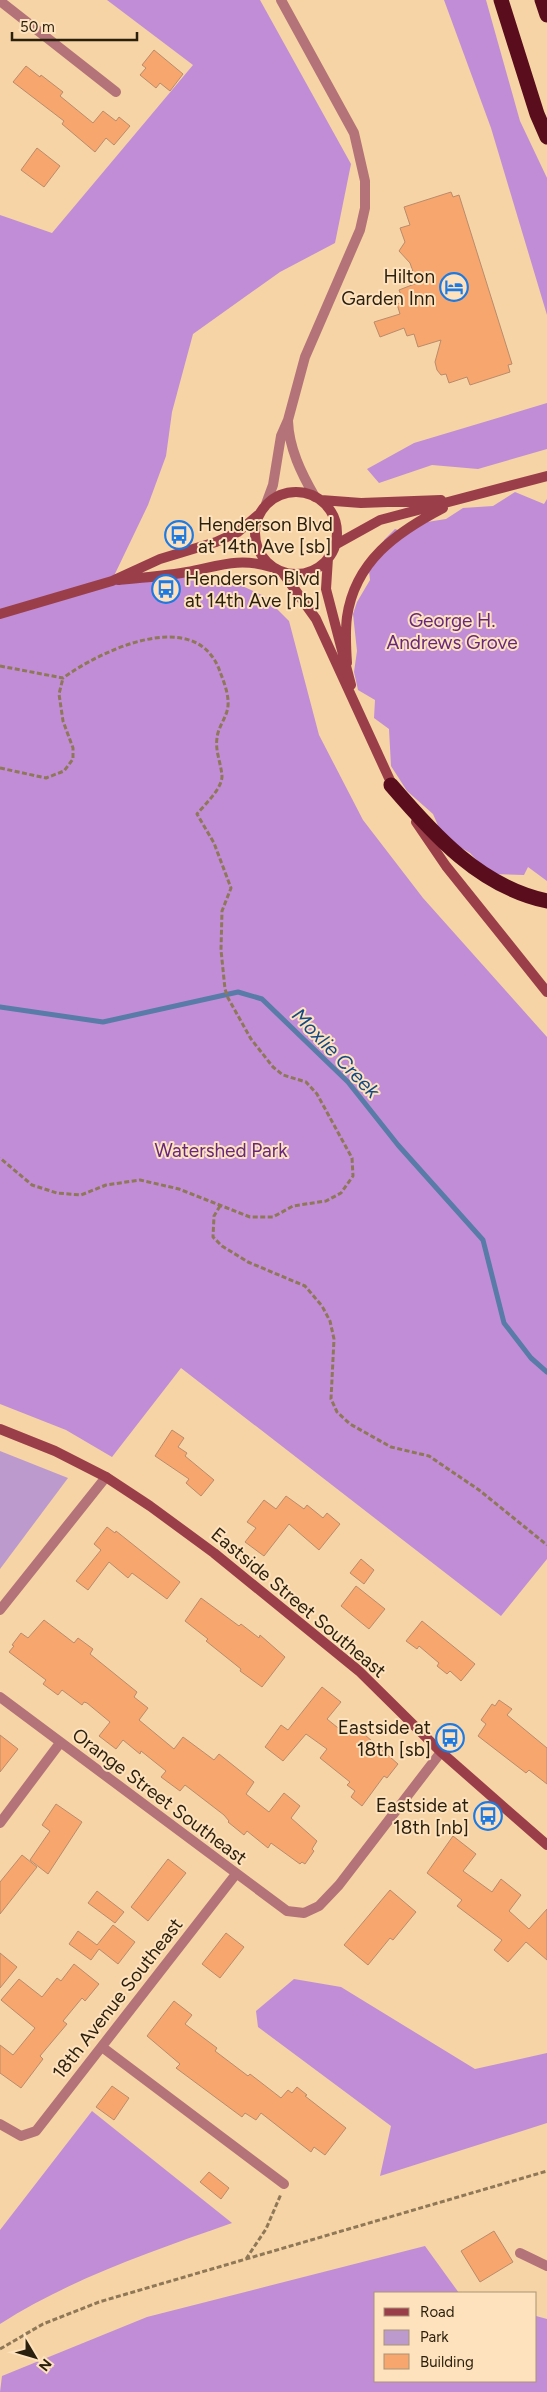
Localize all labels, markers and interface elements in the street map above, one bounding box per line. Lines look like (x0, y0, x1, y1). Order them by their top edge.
scale bar (12, 10, 138, 42)
text: 50 m (20, 18, 55, 36)
place label: Hilton Garden Inn (341, 265, 435, 310)
hotel icon: Hilton Garden Inn (439, 272, 469, 302)
place label: Henderson Blvd at 14th Ave [sb] (198, 513, 333, 558)
bus stop icon: Henderson Blvd at 14th Ave [sb] (164, 520, 194, 550)
place label: Henderson Blvd at 14th Ave [nb] (185, 567, 320, 612)
bus stop icon: Henderson Blvd at 14th Ave [nb] (151, 574, 181, 604)
park label: George H. Andrews Grove (386, 609, 518, 654)
water label: Moxlie Creek (287, 1003, 386, 1104)
park label: Watershed Park (155, 1139, 288, 1162)
street label: Eastside Street Southeast (206, 1522, 391, 1682)
place label: Eastside at 18th [sb] (338, 1716, 431, 1761)
street label: Orange Street Southeast (68, 1723, 252, 1870)
bus stop icon: Eastside at 18th [sb] (435, 1723, 465, 1753)
place label: Eastside at 18th [nb] (376, 1794, 469, 1839)
bus stop icon: Eastside at 18th [nb] (473, 1801, 503, 1831)
street label: 18th Avenue Southeast (47, 1913, 187, 2083)
legend (374, 2292, 537, 2382)
text: Road (420, 2303, 455, 2321)
text: Park (420, 2328, 449, 2346)
north arrow (10, 2332, 60, 2382)
text: Building (420, 2353, 474, 2371)
text: N (35, 2355, 55, 2374)

